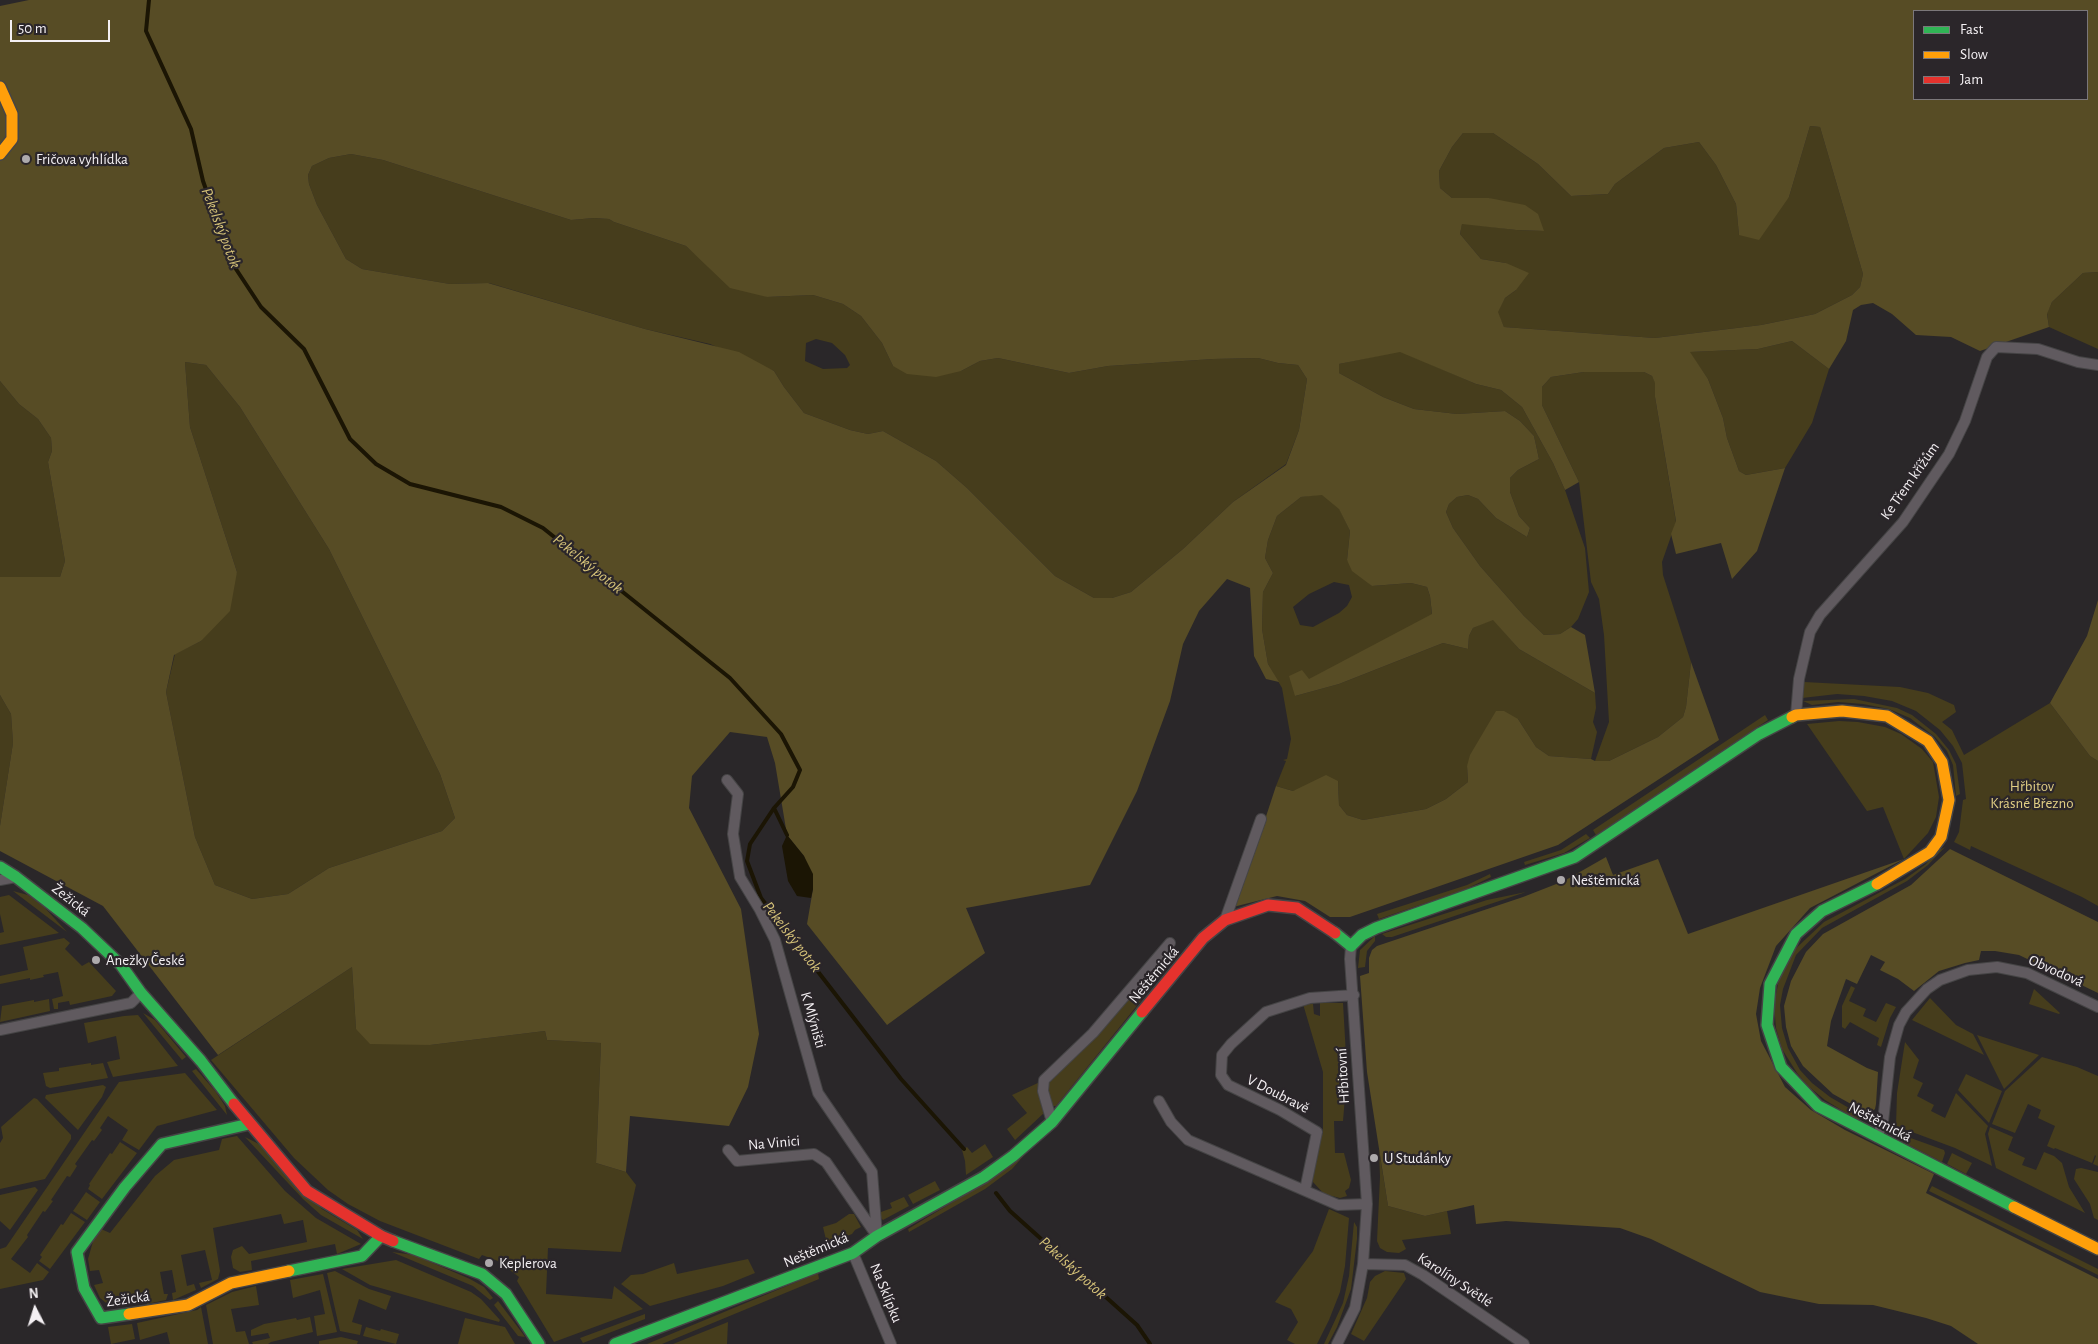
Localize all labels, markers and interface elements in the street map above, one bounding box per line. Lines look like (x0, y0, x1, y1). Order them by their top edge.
scale bar (12, 10, 112, 42)
legend (1913, 10, 2088, 100)
text: 50 m (18, 21, 47, 36)
text: Fast (1960, 22, 1983, 37)
text: Slow (1960, 47, 1988, 62)
text: Jam (1960, 72, 1983, 87)
place label: Fričova vyhlídka (36, 150, 128, 168)
marker: Fričova vyhlídka (20, 153, 32, 165)
water label: Pekelský potok (197, 185, 245, 271)
street label: Ke Třem křížům (1877, 439, 1943, 523)
water label: Pekelský potok (549, 530, 627, 598)
park label: Hřbitov Krásné Březno (1990, 777, 2074, 812)
place label: Neštěmická (1571, 871, 1640, 889)
marker: Neštěmická (1555, 874, 1567, 886)
street label: Žežická (48, 880, 94, 920)
water label: Pekelský potok (758, 898, 826, 976)
street label: Neštěmická (1125, 943, 1183, 1007)
place label: Anežky České (106, 951, 185, 969)
street label: Obvodová (2026, 951, 2086, 991)
marker: Anežky České (90, 954, 102, 966)
street label: K Mlýništi (796, 990, 830, 1050)
street label: Hřbitovní (1333, 1048, 1353, 1104)
street label: V Doubravě (1244, 1071, 1312, 1117)
street label: Neštěmická (1845, 1098, 1915, 1146)
street label: Na Vinici (747, 1132, 801, 1154)
place label: U Studánky (1384, 1149, 1451, 1167)
marker: U Studánky (1368, 1152, 1380, 1164)
street label: Neštěmická (781, 1228, 851, 1272)
water label: Pekelský potok (1035, 1233, 1111, 1303)
street label: Karolíny Světlé (1414, 1249, 1496, 1311)
place label: Keplerova (499, 1254, 557, 1272)
marker: Keplerova (483, 1257, 495, 1269)
street label: Na Sklípku (866, 1261, 906, 1325)
north arrow (10, 1284, 60, 1334)
text: N (28, 1287, 39, 1301)
street label: Žežická (105, 1287, 151, 1311)

